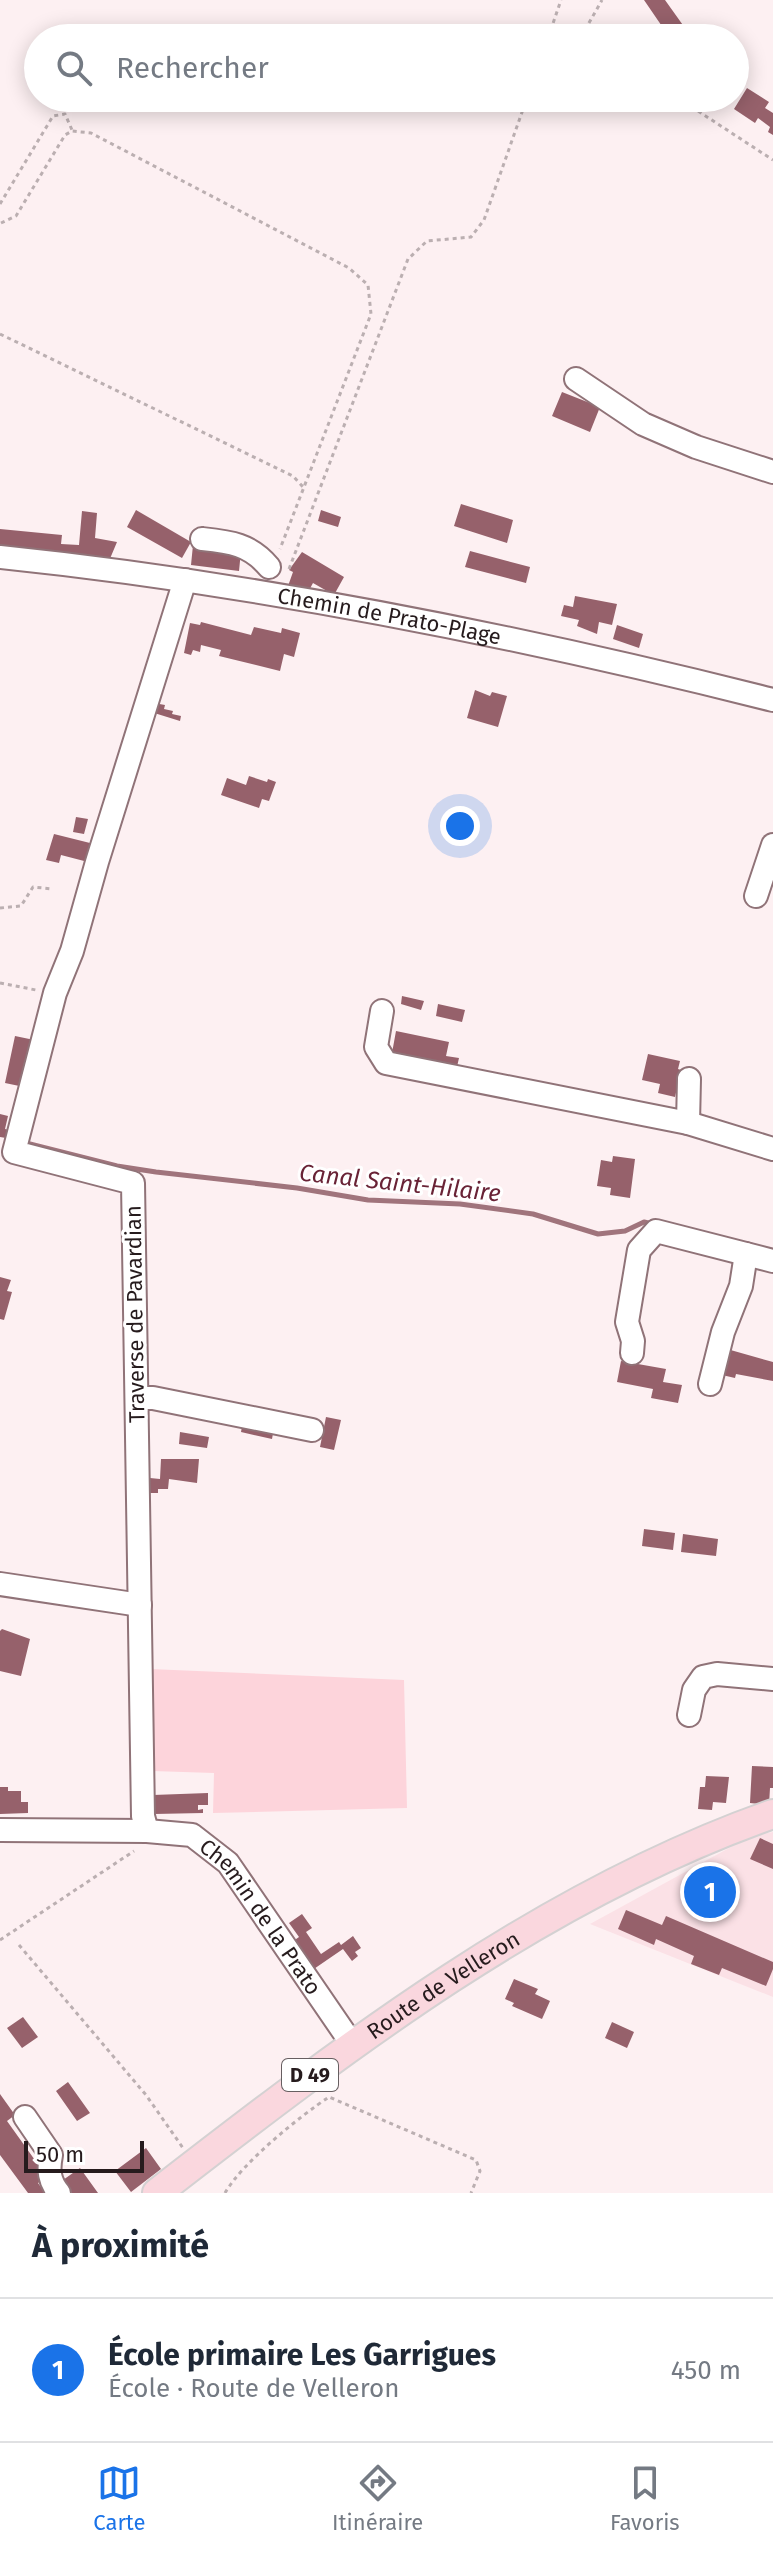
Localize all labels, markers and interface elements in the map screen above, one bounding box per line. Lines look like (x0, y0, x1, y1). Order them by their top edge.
search box (24, 24, 749, 112)
icon: search (52, 46, 96, 90)
text: Rechercher (116, 50, 269, 86)
street label: Chemin de Prato-Plage (276, 581, 504, 650)
your location (440, 806, 480, 846)
water label: Canal Saint-Hilaire (298, 1159, 502, 1207)
street label: Traverse de Pavardian (120, 1205, 150, 1423)
street label: Chemin de la Prato (194, 1833, 328, 2000)
pin: 1 (684, 1862, 736, 1922)
street label: Route de Velleron (361, 1925, 524, 2045)
road number: D 49 (282, 2059, 338, 2091)
scale bar (24, 2137, 144, 2173)
text: 50 m (36, 2141, 84, 2168)
text: À proximité (32, 2225, 209, 2266)
text: École primaire Les Garrigues (108, 2337, 496, 2373)
text: 1 (52, 2355, 64, 2386)
text: 450 m (671, 2355, 741, 2386)
text: École · Route de Velleron (108, 2373, 399, 2404)
tab: Carte (93, 2461, 145, 2536)
tab: Itinéraire (332, 2461, 423, 2536)
tab: Favoris (610, 2461, 680, 2536)

